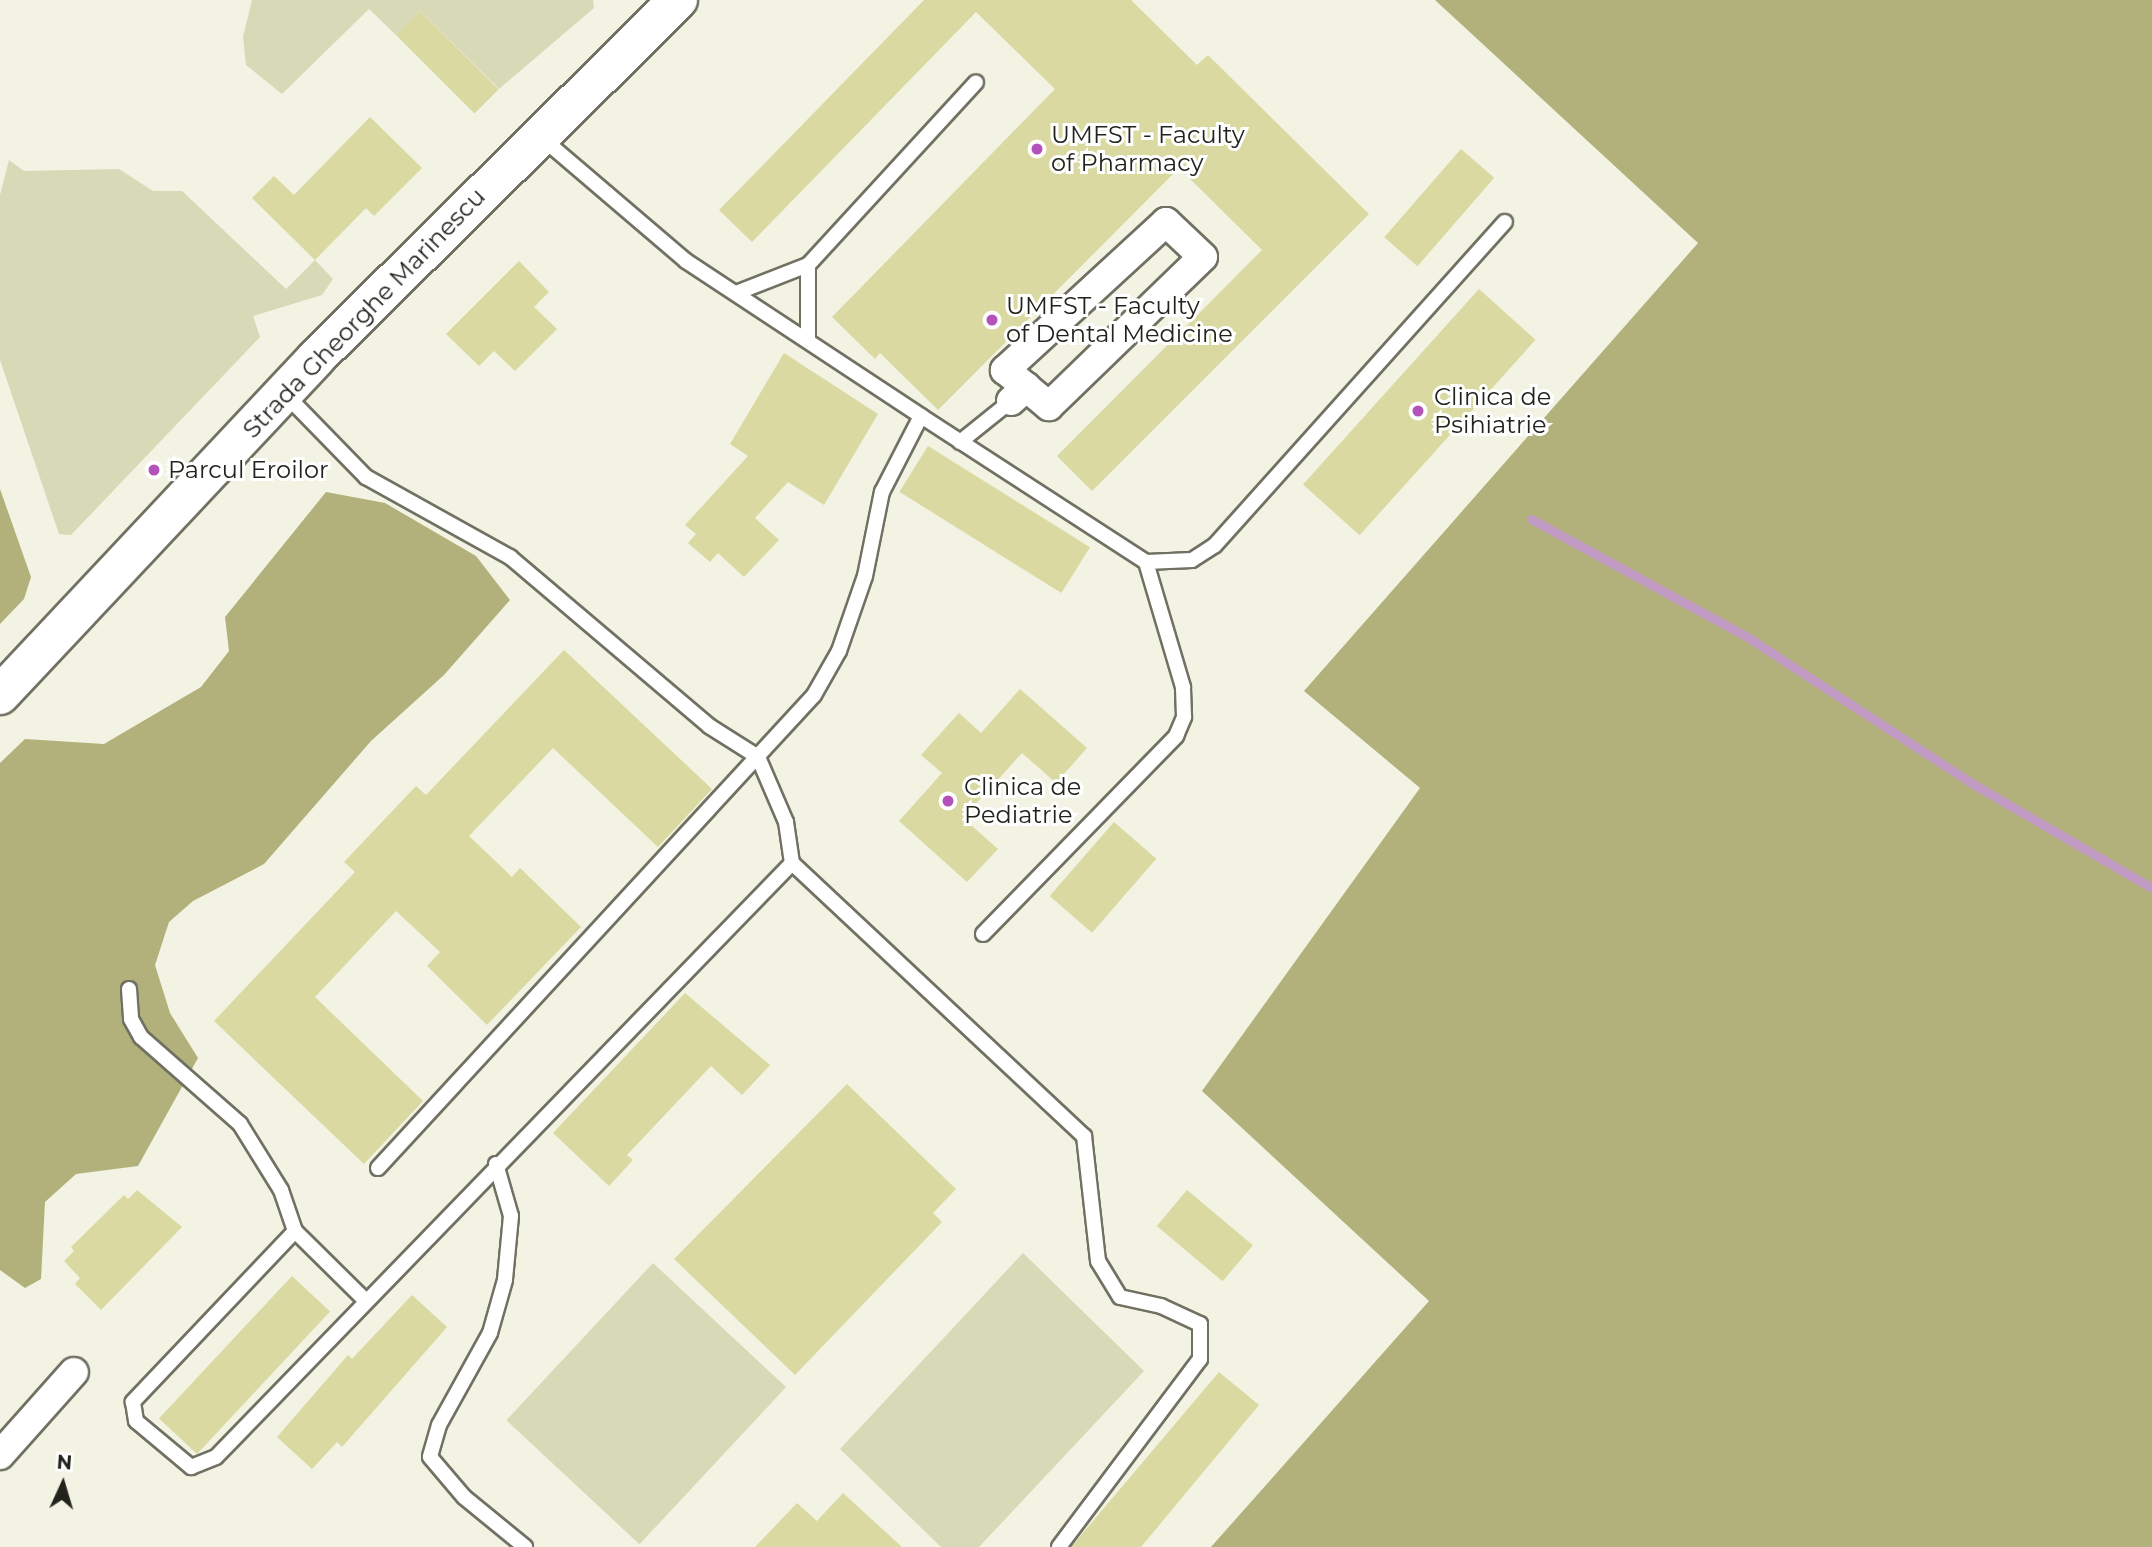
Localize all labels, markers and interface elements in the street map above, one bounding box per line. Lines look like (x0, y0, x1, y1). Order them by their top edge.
place label: UMFST - Faculty of Pharmacy (1051, 121, 1245, 177)
marker: UMFST - Faculty of Pharmacy (1029, 141, 1045, 157)
street label: Strada Gheorghe Marinescu (237, 182, 491, 444)
place label: UMFST - Faculty of Dental Medicine (1006, 292, 1233, 348)
marker: UMFST - Faculty of Dental Medicine (984, 312, 1000, 328)
place label: Clinica de Psihiatrie (1434, 383, 1551, 439)
marker: Clinica de Psihiatrie (1408, 401, 1428, 421)
place label: Parcul Eroilor (168, 456, 329, 484)
marker: Parcul Eroilor (146, 462, 162, 478)
place label: Clinica de Pediatrie (964, 773, 1081, 829)
marker: Clinica de Pediatrie (938, 791, 958, 811)
north arrow (28, 1449, 98, 1519)
text: N (56, 1451, 73, 1475)

